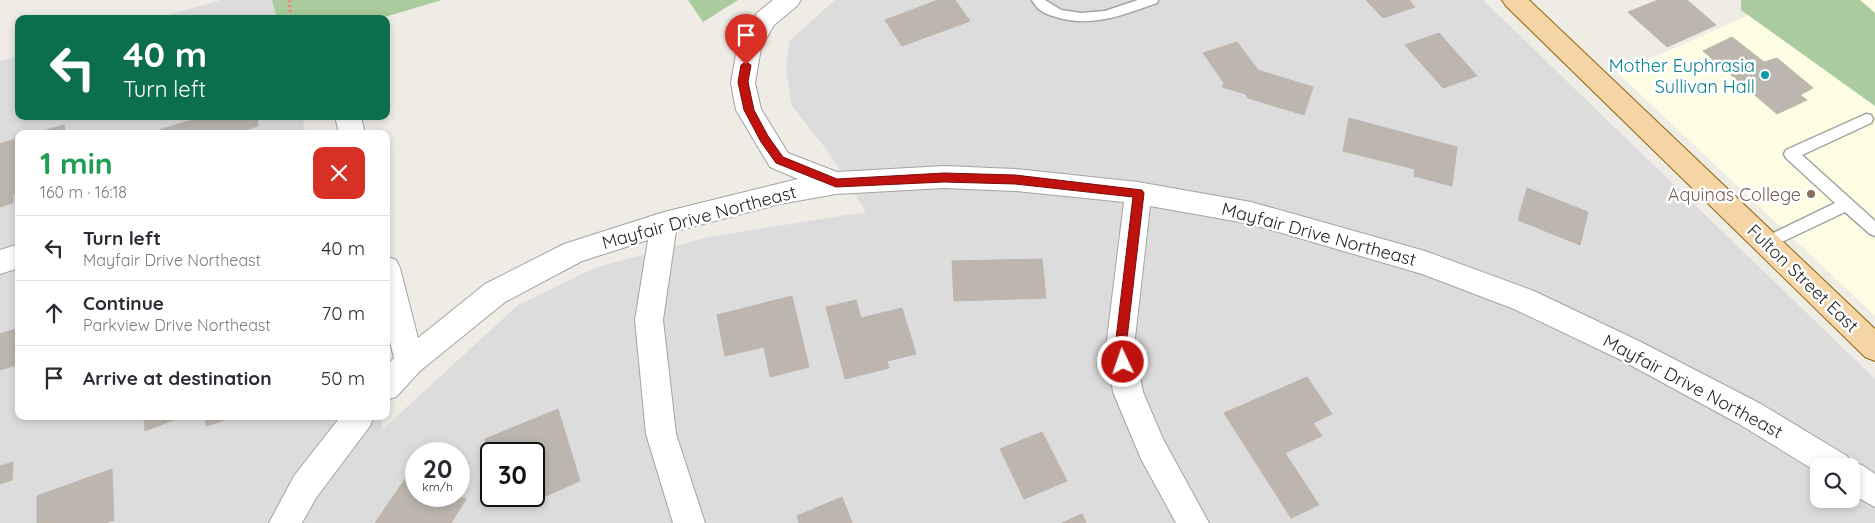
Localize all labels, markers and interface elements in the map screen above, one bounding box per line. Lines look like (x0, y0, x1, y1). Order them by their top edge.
pin (725, 14, 767, 65)
icon: arrive (732, 21, 760, 49)
text: 40 m (123, 32, 207, 76)
icon: left (40, 35, 105, 100)
place label: Mother Euphrasia Sullivan Hall (1609, 54, 1755, 98)
marker: Mother Euphrasia Sullivan Hall (1759, 69, 1771, 81)
text: Turn left (123, 75, 206, 103)
text: 1 min (40, 144, 113, 182)
button: close (313, 147, 365, 199)
street label: Mayfair Drive Northeast (599, 180, 799, 254)
text: 160 m · 16:18 (40, 182, 127, 202)
place label: Aquinas College (1668, 183, 1801, 206)
marker: Aquinas College (1805, 188, 1817, 200)
street label: Mayfair Drive Northeast (1219, 197, 1419, 271)
street label: Fulton Street East (1742, 219, 1864, 337)
text: Turn left (83, 226, 161, 250)
icon: left (40, 234, 68, 262)
text: 40 m (321, 236, 365, 260)
text: Mayfair Drive Northeast (83, 250, 261, 270)
text: Continue (83, 291, 164, 315)
icon: ahead (40, 299, 68, 327)
text: 70 m (321, 301, 365, 325)
text: Parkview Drive Northeast (83, 315, 271, 335)
street label: Mayfair Drive Northeast (1599, 329, 1787, 443)
position arrow (1096, 335, 1148, 387)
icon: arrive (40, 364, 68, 392)
text: Arrive at destination (83, 366, 272, 390)
text: 50 m (321, 366, 365, 390)
speed limit sign: 30 (480, 442, 545, 507)
text: 20 (423, 453, 452, 484)
map controls (1810, 458, 1860, 508)
button: search (1810, 458, 1860, 508)
text: km/h (422, 479, 453, 494)

